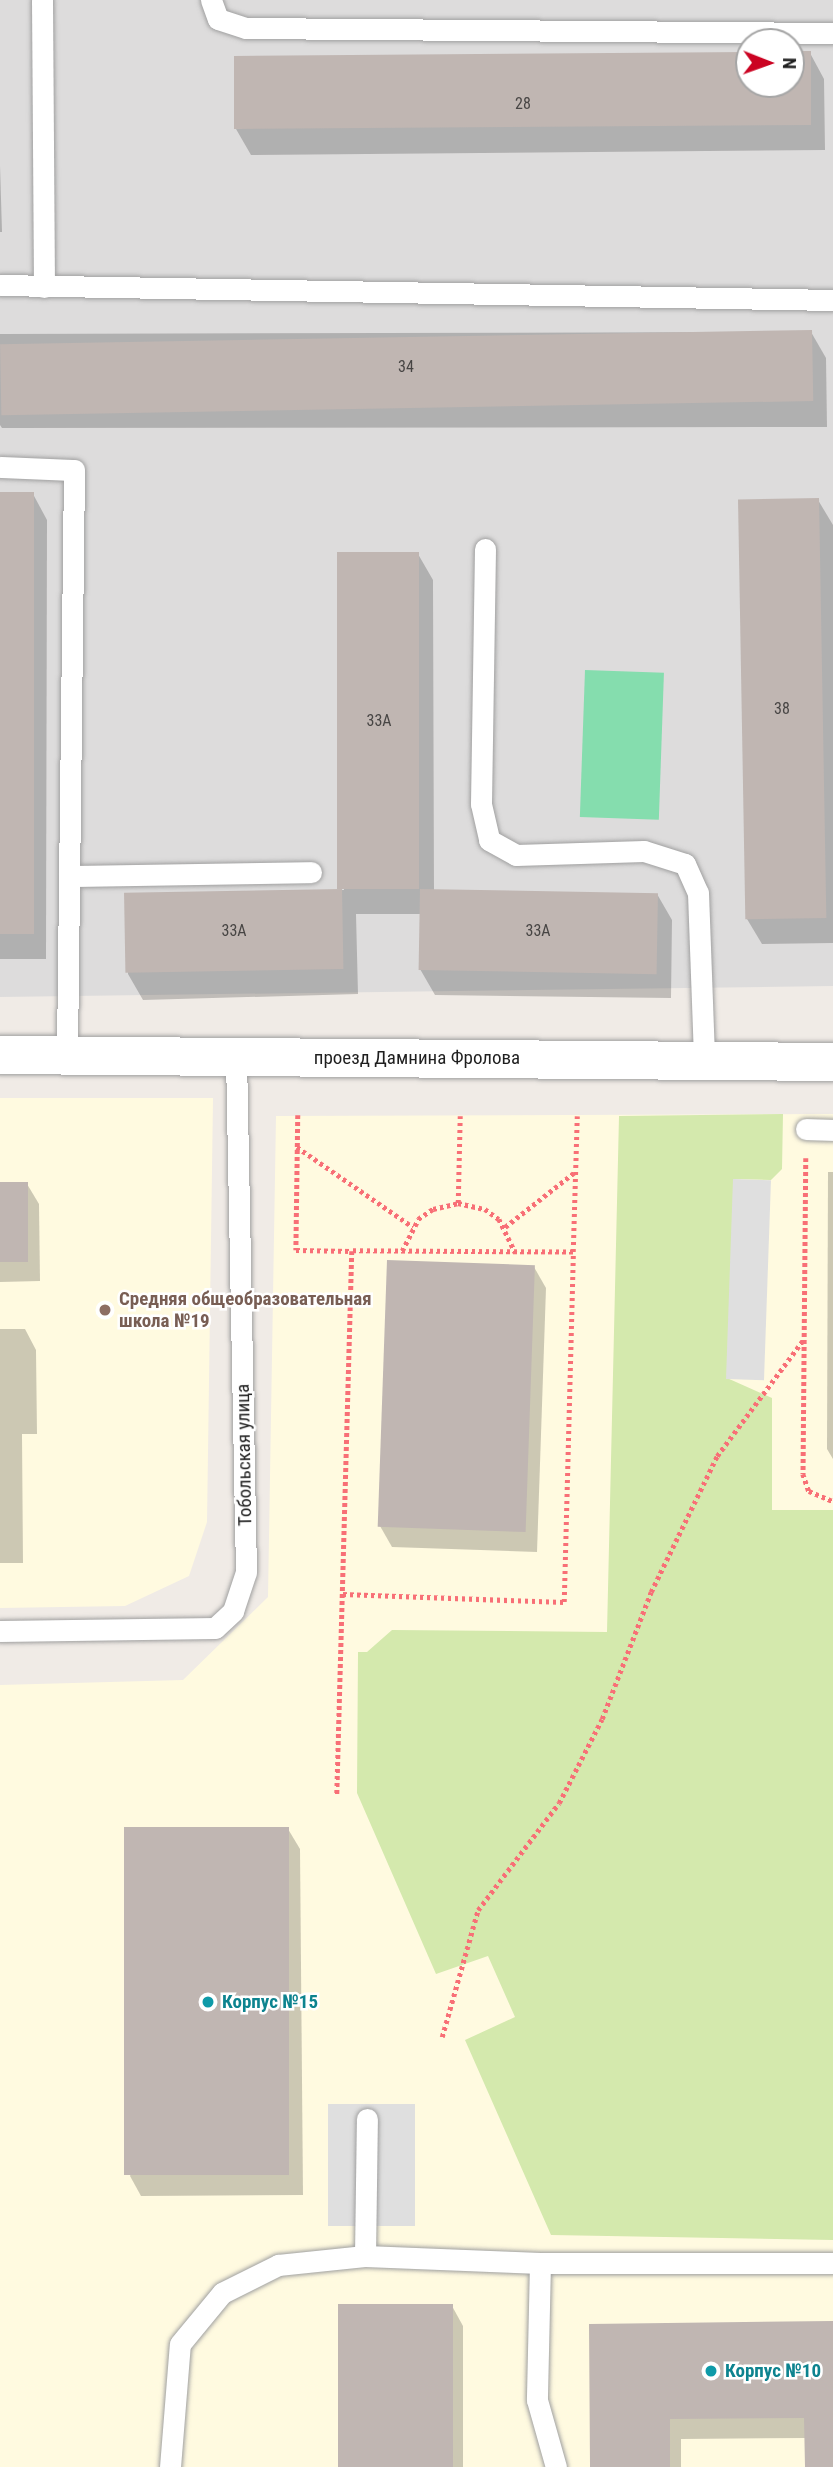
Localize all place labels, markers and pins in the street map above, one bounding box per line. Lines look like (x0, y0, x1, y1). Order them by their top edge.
place label: Средняя общеобразовательная школа №19 (119, 1288, 372, 1332)
marker: Средняя общеобразовательная школа №19 (97, 1302, 113, 1318)
place label: Корпус №15 (222, 1991, 318, 2013)
marker: Корпус №15 (200, 1994, 216, 2010)
place label: Корпус №10 (725, 2360, 821, 2382)
marker: Корпус №10 (703, 2363, 719, 2379)

